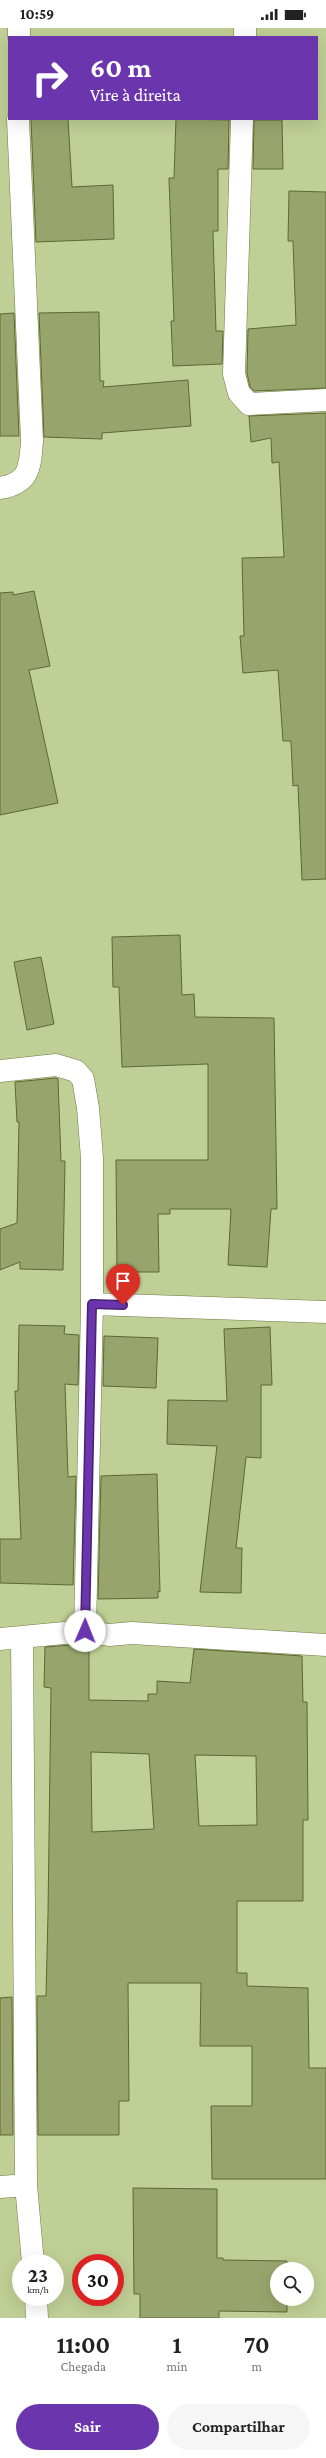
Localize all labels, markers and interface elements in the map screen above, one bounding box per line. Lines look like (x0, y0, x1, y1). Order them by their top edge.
text: 10:59 (20, 6, 54, 22)
icon: right (24, 52, 76, 104)
text: 60 m (90, 52, 151, 83)
text: Vire à direita (90, 85, 181, 105)
pin (106, 1264, 140, 1305)
icon: arrive (112, 1270, 134, 1292)
position arrow (64, 1610, 106, 1652)
speed limit sign: 30 (72, 2254, 124, 2306)
map controls (270, 2262, 314, 2306)
button: search (270, 2262, 314, 2306)
text: 23 (28, 2264, 48, 2286)
text: km/h (27, 2284, 49, 2295)
text: 11:00 (56, 2331, 110, 2358)
text: 1 (172, 2331, 181, 2358)
text: 70 (244, 2331, 270, 2358)
text: Chegada (61, 2359, 106, 2374)
text: min (167, 2359, 187, 2374)
text: m (251, 2359, 262, 2374)
button: Sair (16, 2404, 159, 2450)
button: Compartilhar (167, 2404, 310, 2450)

